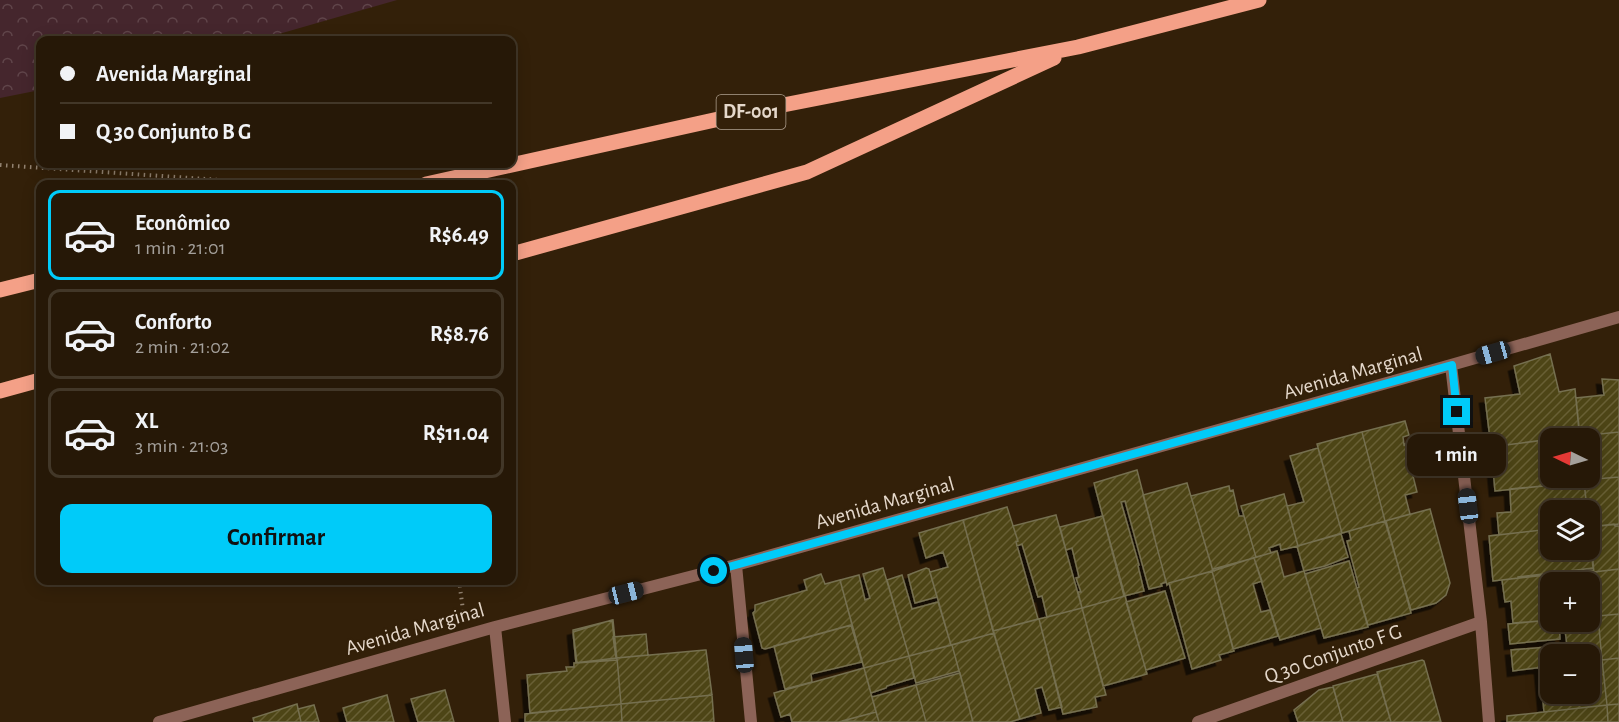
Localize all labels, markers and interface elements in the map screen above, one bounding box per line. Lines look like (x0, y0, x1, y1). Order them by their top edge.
text: Avenida Marginal (96, 63, 252, 85)
road number: DF-001 (716, 95, 786, 129)
text: Q 30 Conjunto B G (96, 121, 251, 143)
icon: car (63, 208, 117, 262)
text: Econômico (135, 212, 230, 234)
text: R$6.49 (429, 224, 489, 246)
text: 1 min · 21:01 (135, 238, 226, 258)
icon: car (63, 307, 117, 361)
text: Conforto (135, 311, 212, 333)
text: R$8.76 (430, 323, 489, 345)
text: 2 min · 21:02 (135, 337, 230, 357)
car (1473, 339, 1513, 367)
street label: Avenida Marginal (1281, 343, 1425, 403)
route end (1443, 398, 1470, 425)
icon: car (63, 406, 117, 460)
text: XL (135, 410, 158, 432)
text: R$11.04 (423, 422, 489, 444)
north arrow (1540, 428, 1600, 488)
map controls (1540, 428, 1600, 704)
callout: 1 min (1408, 433, 1506, 475)
text: 3 min · 21:03 (135, 436, 228, 456)
text: 1 min (1435, 445, 1478, 465)
street label: Avenida Marginal (813, 473, 957, 533)
car (1457, 487, 1479, 525)
button: layers (1540, 500, 1600, 560)
button: Confirmar (60, 504, 492, 573)
route start (700, 557, 727, 584)
button: + (1540, 572, 1600, 632)
car (606, 580, 646, 606)
street label: Avenida Marginal (343, 599, 487, 659)
street label: Q 30 Conjunto F G (1262, 621, 1404, 687)
car (733, 636, 755, 674)
button: − (1540, 644, 1600, 704)

